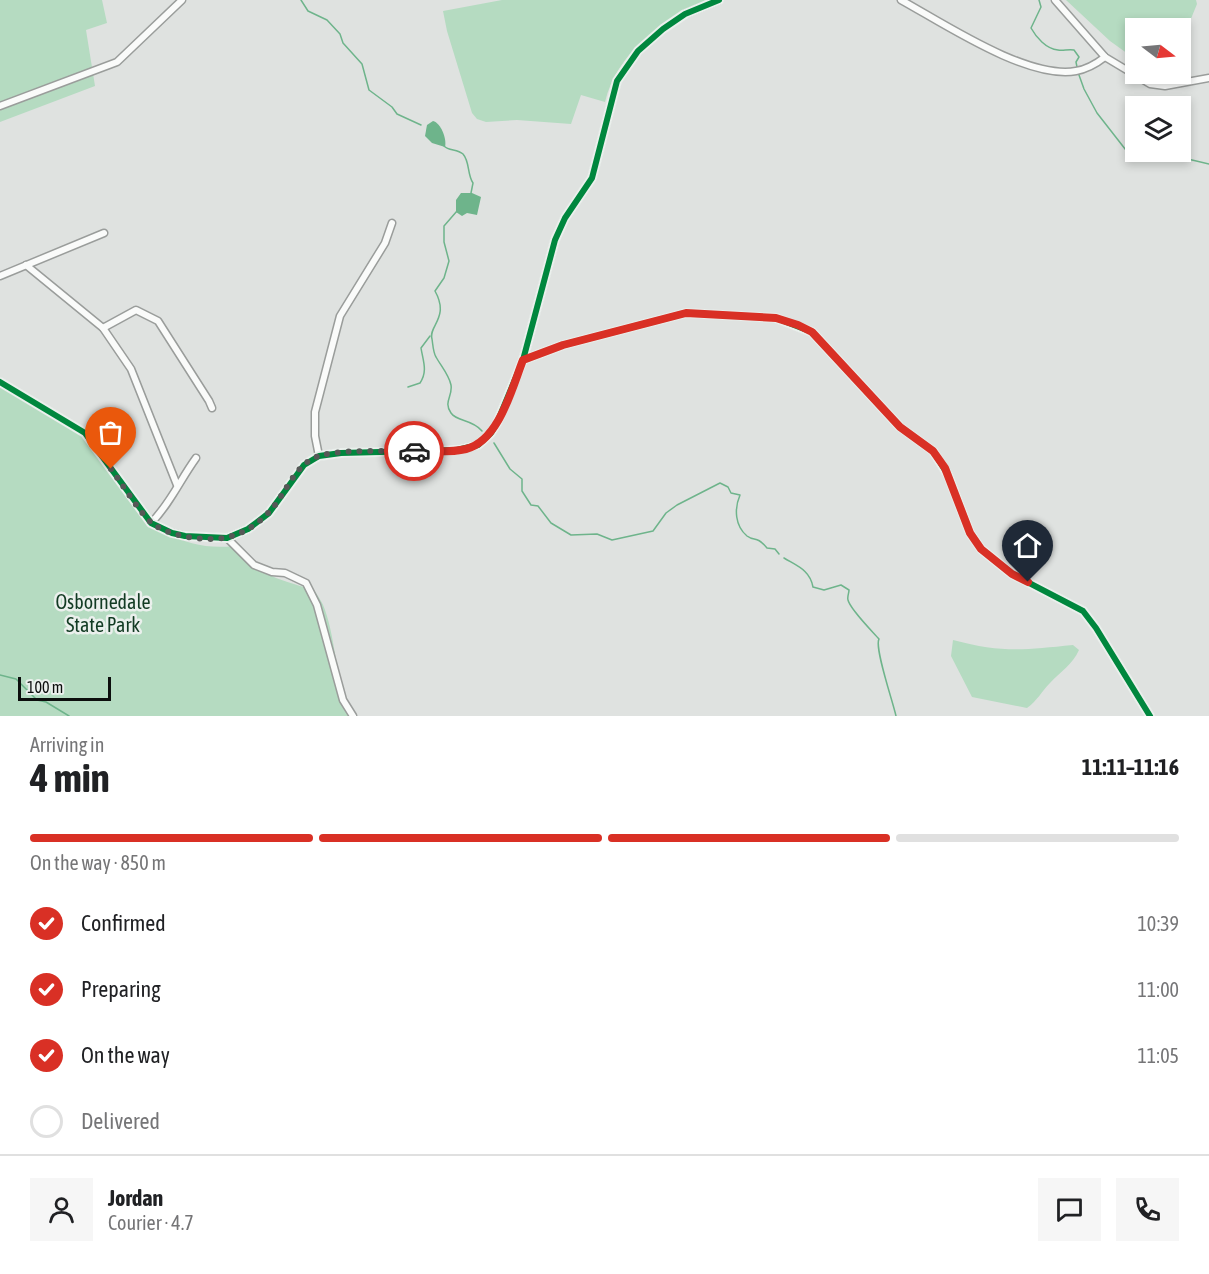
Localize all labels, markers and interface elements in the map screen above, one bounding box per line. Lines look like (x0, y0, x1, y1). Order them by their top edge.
north arrow (1125, 18, 1191, 84)
map controls (1125, 18, 1191, 162)
button: layers (1125, 96, 1191, 162)
pin (85, 407, 136, 469)
icon: bag (94, 416, 127, 449)
courier (384, 421, 444, 481)
icon: car (398, 435, 431, 468)
pin (1002, 520, 1053, 582)
icon: home (1011, 529, 1044, 562)
park label: Osbornedale State Park (55, 590, 151, 636)
scale bar (18, 674, 111, 702)
text: 100 m (27, 678, 63, 696)
text: Arriving in (30, 733, 104, 756)
text: 11:11–11:16 (1082, 754, 1179, 780)
text: 4 min (30, 756, 110, 800)
text: On the way · 850 m (30, 851, 166, 874)
icon: check (30, 907, 63, 940)
text: Confirmed (81, 910, 166, 936)
text: 10:39 (1137, 912, 1179, 935)
icon: check (30, 973, 63, 1006)
text: Preparing (81, 976, 161, 1002)
text: 11:00 (1137, 978, 1179, 1001)
icon: check (30, 1039, 63, 1072)
text: On the way (81, 1042, 170, 1068)
text: 11:05 (1137, 1044, 1179, 1067)
text: Delivered (81, 1108, 160, 1134)
button: person (30, 1178, 93, 1241)
button: chat (1038, 1178, 1101, 1241)
button: phone (1116, 1178, 1179, 1241)
text: Jordan (108, 1185, 163, 1211)
text: Courier · 4.7 (108, 1211, 194, 1234)

